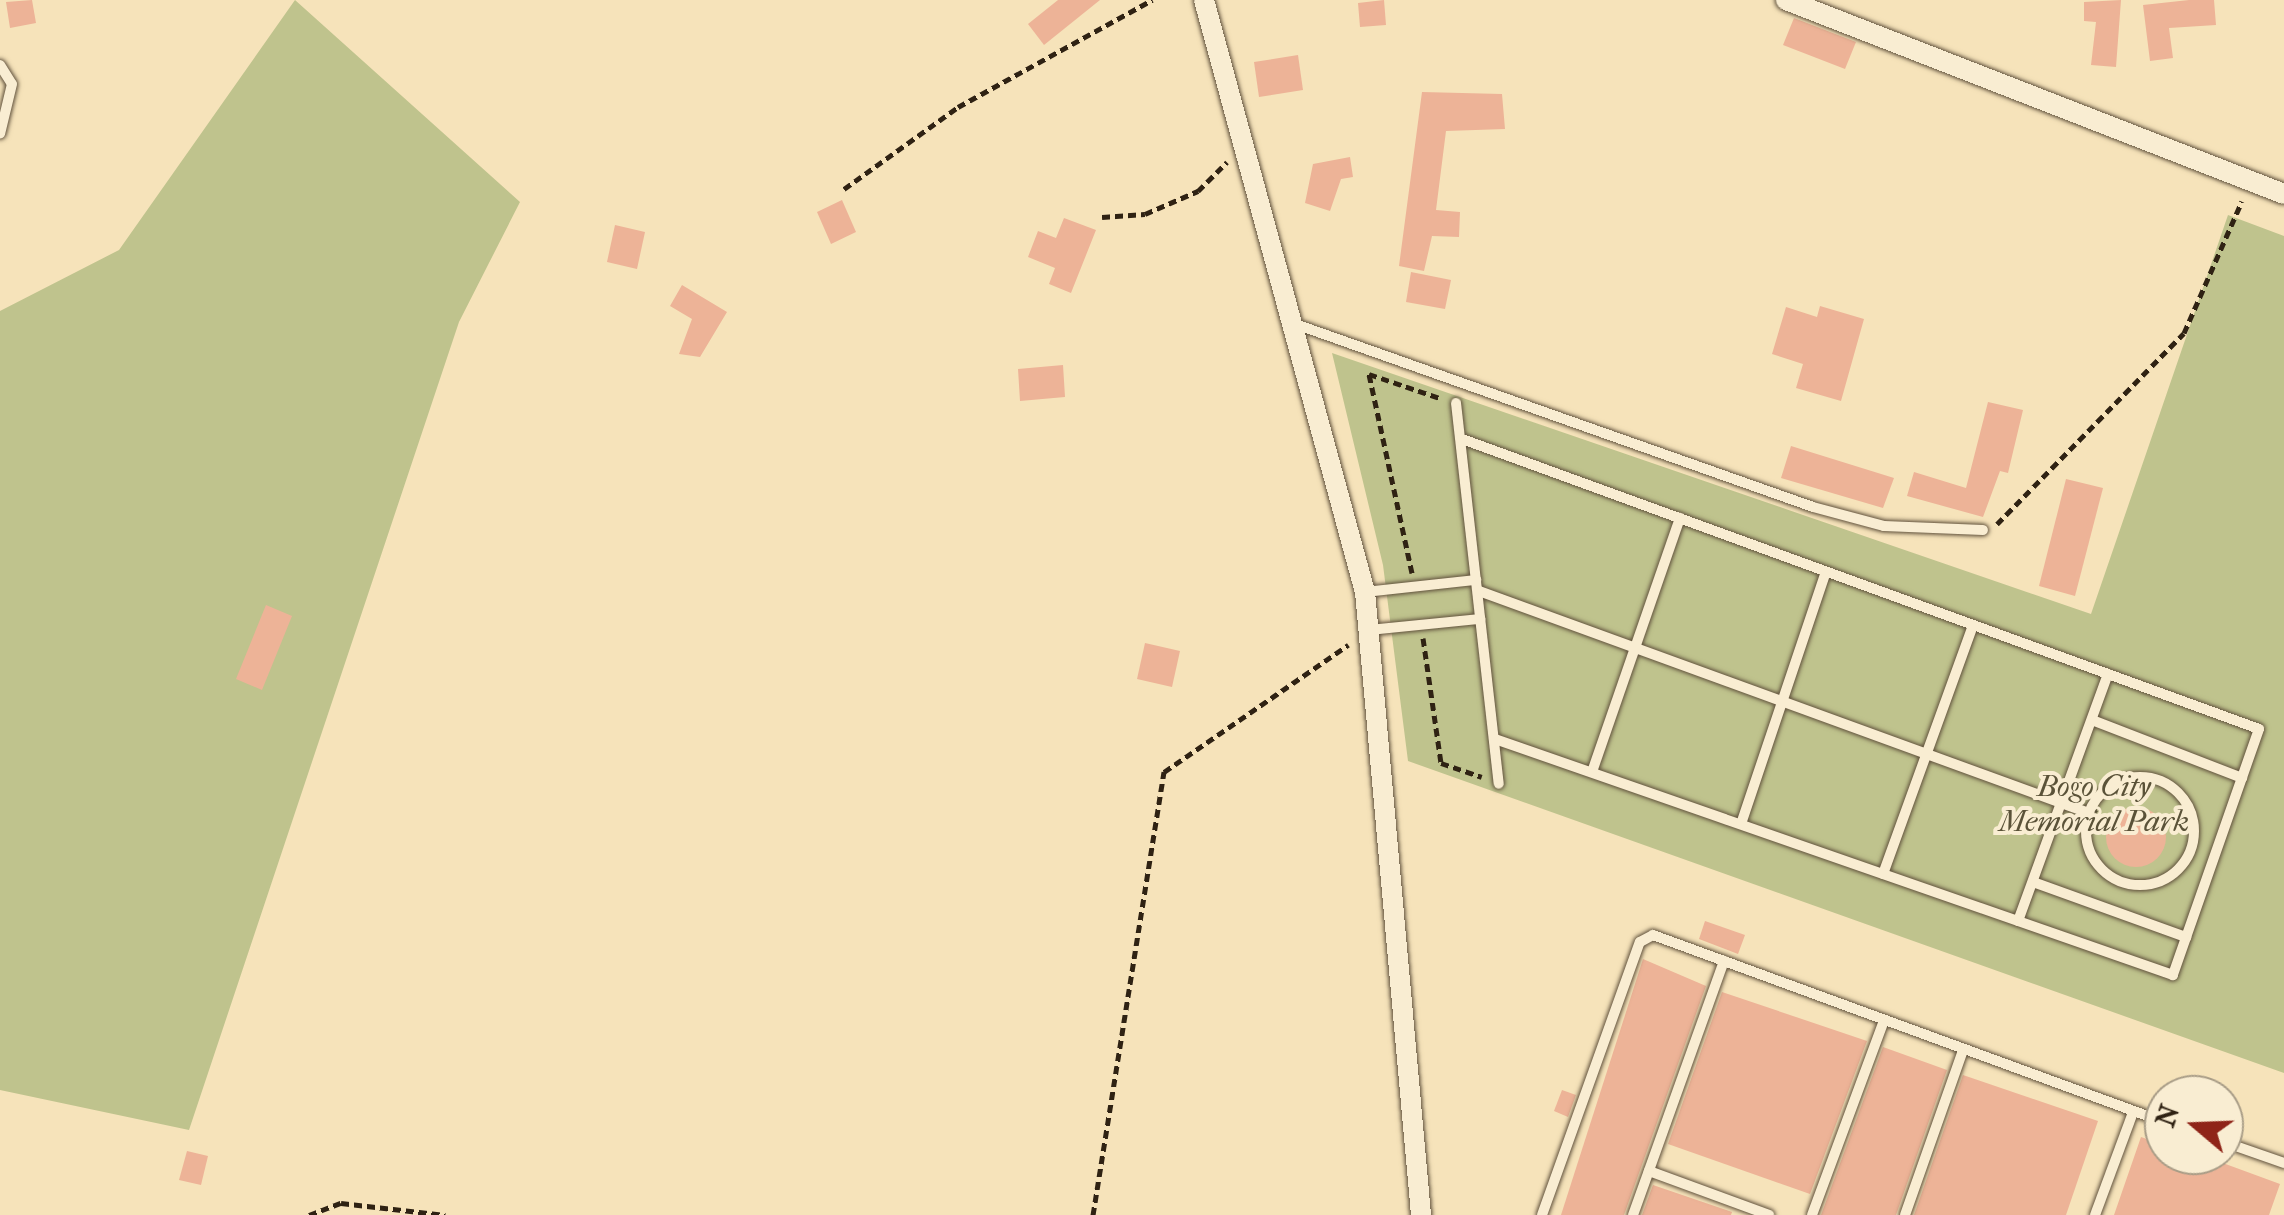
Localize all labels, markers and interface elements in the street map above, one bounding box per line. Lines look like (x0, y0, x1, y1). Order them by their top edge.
park label: Bogo City Memorial Park (1999, 769, 2189, 840)
north arrow (2144, 1075, 2244, 1175)
text: N (2148, 1100, 2186, 1131)

